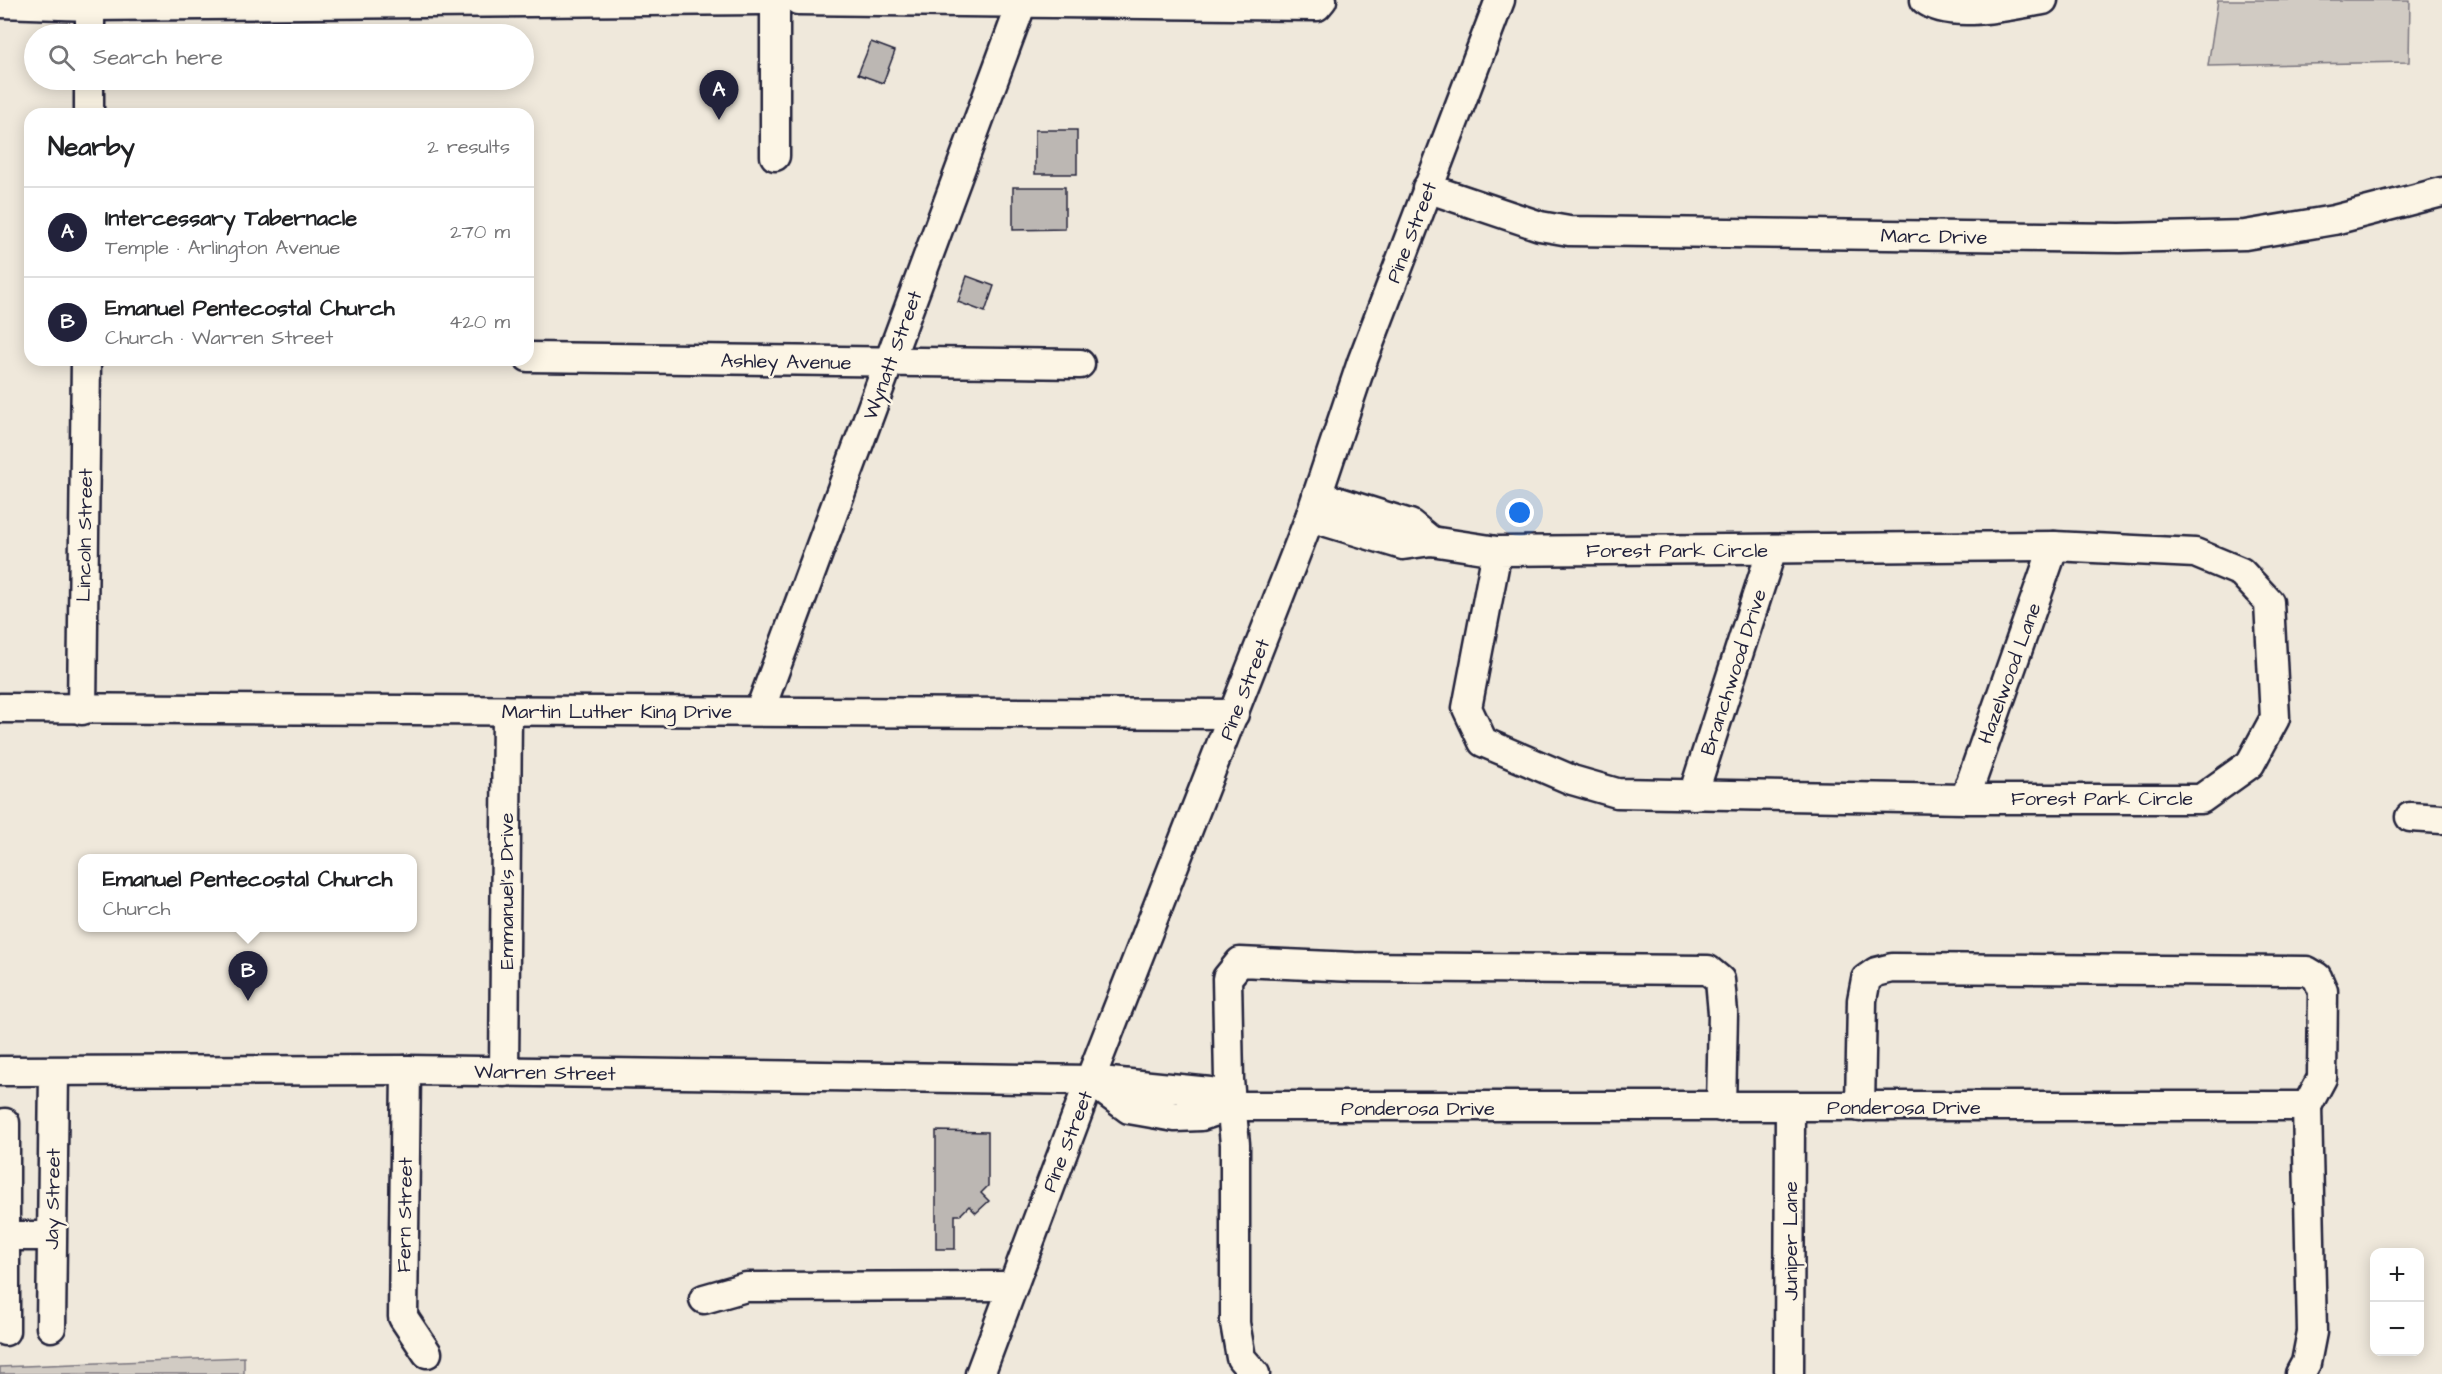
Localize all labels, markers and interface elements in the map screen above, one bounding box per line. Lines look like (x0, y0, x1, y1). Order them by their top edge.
search box (24, 24, 534, 90)
icon: search (45, 41, 78, 74)
text: Search here (93, 42, 223, 73)
pin: A (700, 70, 738, 120)
text: Nearby (48, 129, 135, 165)
text: 2 results (427, 133, 510, 161)
street label: Pine Street (1380, 178, 1444, 287)
text: Intercessary Tabernacle (105, 203, 357, 234)
text: A (61, 218, 74, 246)
text: 270 m (450, 218, 510, 246)
street label: Marc Drive (1880, 222, 1988, 252)
text: Temple · Arlington Avenue (105, 234, 340, 262)
street label: Wynatt Street (857, 287, 930, 424)
text: Emanuel Pentecostal Church (105, 293, 395, 324)
text: B (60, 308, 75, 336)
text: 420 m (449, 308, 510, 336)
text: Church · Warren Street (105, 324, 333, 352)
street label: Ashley Avenue (720, 347, 852, 378)
street label: Lincoln Street (70, 468, 100, 602)
your location (1505, 498, 1534, 527)
street label: Forest Park Circle (1586, 537, 1768, 565)
street label: Branchwood Drive (1694, 585, 1774, 759)
street label: Hazelwood Lane (1971, 599, 2048, 748)
street label: Pine Street (1213, 635, 1277, 744)
street label: Martin Luther King Drive (502, 698, 732, 727)
street label: Forest Park Circle (2011, 785, 2193, 813)
street label: Emmanuel's Drive (493, 812, 521, 969)
popup (78, 854, 417, 932)
text: Emanuel Pentecostal Church (103, 864, 392, 895)
text: Church (103, 895, 170, 923)
pin: B (228, 952, 268, 1001)
street label: Warren Street (474, 1058, 616, 1088)
street label: Pine Street (1036, 1087, 1100, 1196)
street label: Ponderosa Drive (1827, 1094, 1981, 1122)
street label: Ponderosa Drive (1341, 1095, 1495, 1123)
street label: Jay Street (38, 1148, 69, 1250)
street label: Fern Street (390, 1157, 420, 1273)
street label: Juniper Lane (1777, 1181, 1805, 1301)
map controls (2370, 1248, 2424, 1356)
button: + (2370, 1248, 2424, 1302)
button: − (2370, 1302, 2424, 1356)

